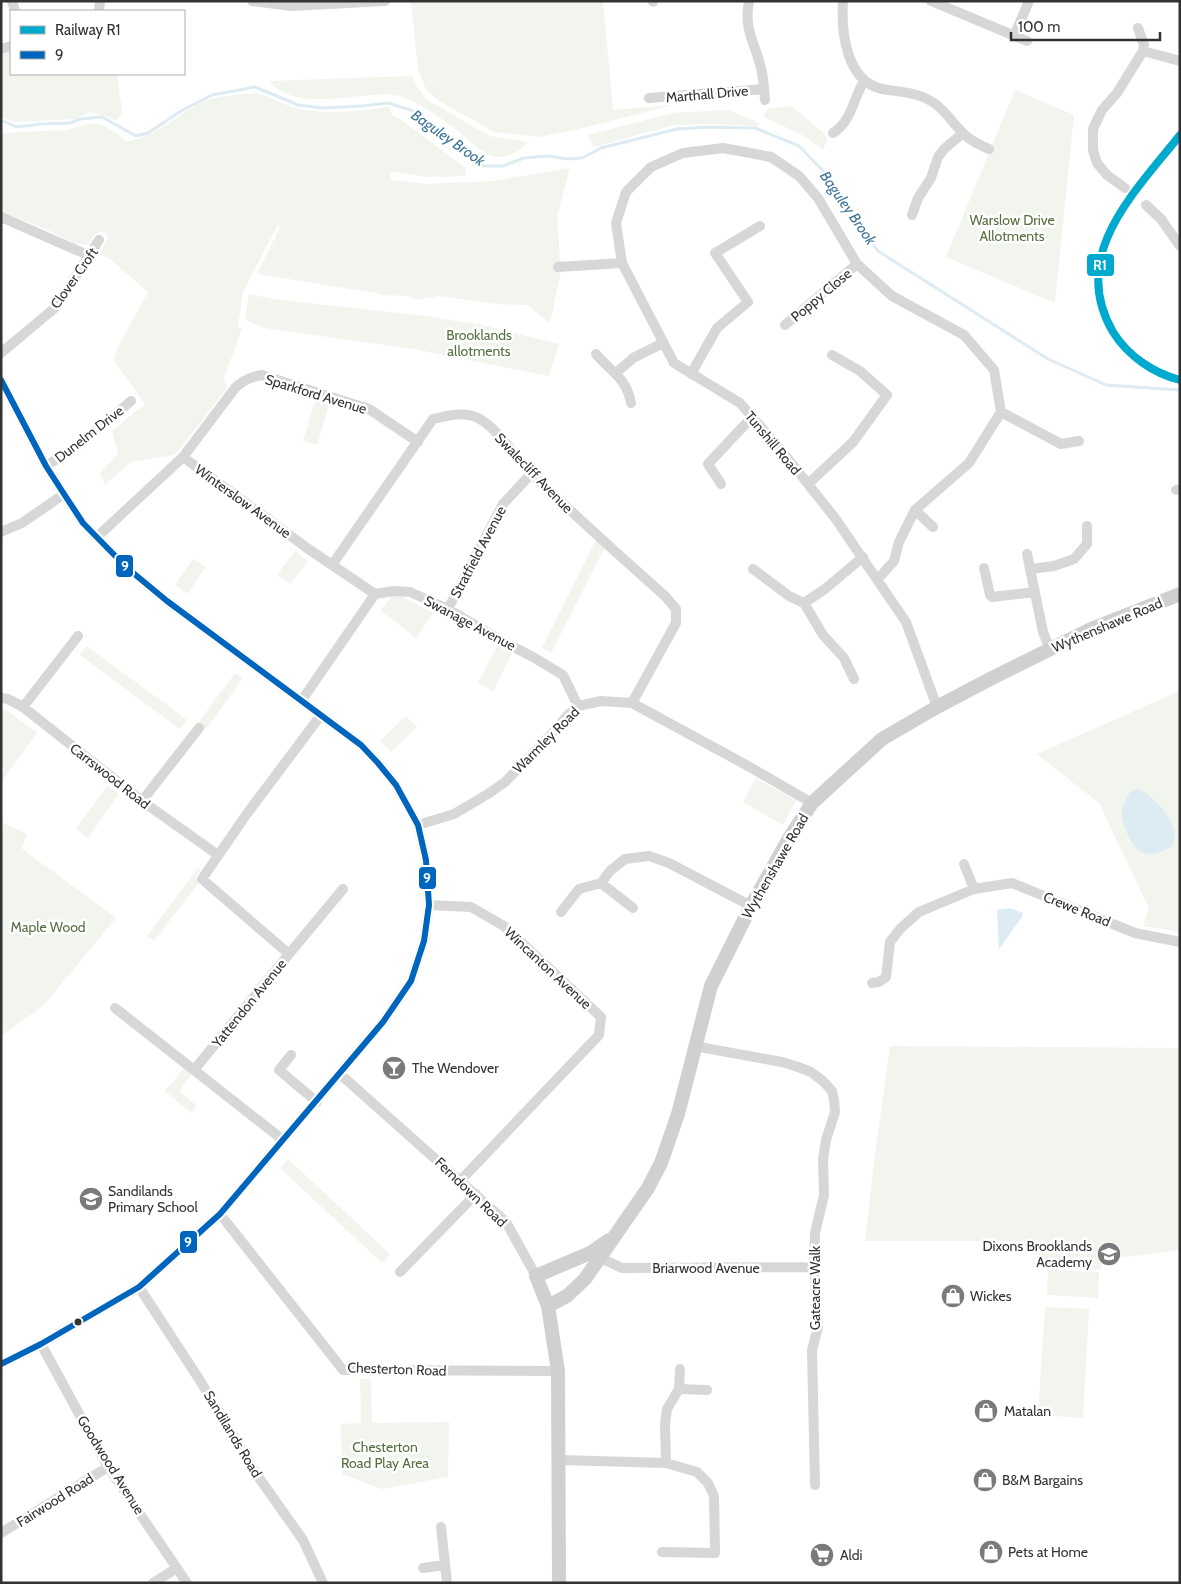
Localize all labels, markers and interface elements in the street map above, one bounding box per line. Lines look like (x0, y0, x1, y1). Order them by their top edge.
legend (10, 10, 185, 75)
scale bar (1011, 10, 1160, 42)
text: 100 m (1018, 18, 1060, 36)
text: Railway R1 (55, 21, 120, 39)
text: 9 (55, 46, 64, 64)
street label: Marthall Drive (665, 81, 749, 107)
water label: Baguley Brook (408, 106, 489, 170)
water label: Baguley Brook (816, 168, 880, 249)
park label: Warslow Drive Allotments (969, 211, 1055, 245)
street label: Clover Croft (46, 244, 102, 312)
line badge: R1 (1086, 253, 1115, 277)
text: R1 (1093, 256, 1107, 274)
street label: Poppy Close (787, 264, 855, 326)
park label: Brooklands allotments (446, 326, 512, 360)
street label: Sparkford Avenue (263, 370, 369, 418)
street label: Dunelm Drive (51, 401, 127, 467)
street label: Tunshill Road (741, 407, 805, 479)
street label: Swalecliff Avenue (491, 429, 577, 517)
street label: Winterslow Avenue (191, 460, 295, 542)
street label: Stratfield Avenue (446, 503, 510, 601)
line badge: 9 (115, 554, 134, 578)
text: 9 (121, 557, 129, 575)
street label: Swanage Avenue (421, 591, 519, 655)
street label: Wythenshawe Road (1049, 594, 1165, 656)
street label: Warmley Road (509, 703, 583, 777)
street label: Carrswood Road (66, 739, 154, 813)
street label: Wythenshawe Road (738, 810, 812, 922)
line badge: 9 (418, 866, 437, 890)
text: 9 (423, 869, 431, 887)
street label: Crewe Road (1041, 887, 1113, 931)
park label: Maple Wood (10, 918, 86, 936)
street label: Wincanton Avenue (501, 923, 595, 1013)
street label: Yattendon Avenue (207, 955, 290, 1052)
bar icon: The Wendover (381, 1055, 407, 1081)
place label: The Wendover (412, 1059, 499, 1077)
street label: Ferndown Road (431, 1153, 511, 1231)
place label: Sandilands Primary School (108, 1182, 198, 1216)
school or university icon: Sandilands Primary School (78, 1186, 104, 1212)
line badge: 9 (179, 1230, 198, 1254)
text: 9 (184, 1233, 192, 1251)
place label: Dixons Brooklands Academy (982, 1237, 1092, 1271)
school or university icon: Dixons Brooklands Academy (1096, 1241, 1122, 1267)
street label: Gateacre Walk (806, 1245, 824, 1330)
street label: Briarwood Avenue (652, 1259, 760, 1277)
shop icon: Wickes (940, 1283, 966, 1309)
place label: Wickes (970, 1287, 1012, 1305)
unlabelled marker (73, 1317, 83, 1327)
street label: Chesterton Road (347, 1358, 447, 1380)
street label: Sandilands Road (200, 1387, 266, 1481)
shop icon: Matalan (973, 1398, 999, 1424)
place label: Matalan (1004, 1402, 1051, 1420)
street label: Goodwood Avenue (73, 1412, 149, 1518)
park label: Chesterton Road Play Area (341, 1438, 429, 1472)
shop icon: B&M Bargains (972, 1467, 998, 1493)
street label: Fairwood Road (13, 1469, 97, 1531)
place label: B&M Bargains (1002, 1471, 1083, 1489)
shop icon: Pets at Home (978, 1539, 1004, 1565)
supermarket icon: Aldi (809, 1542, 835, 1568)
place label: Pets at Home (1008, 1543, 1088, 1561)
place label: Aldi (840, 1546, 863, 1564)

